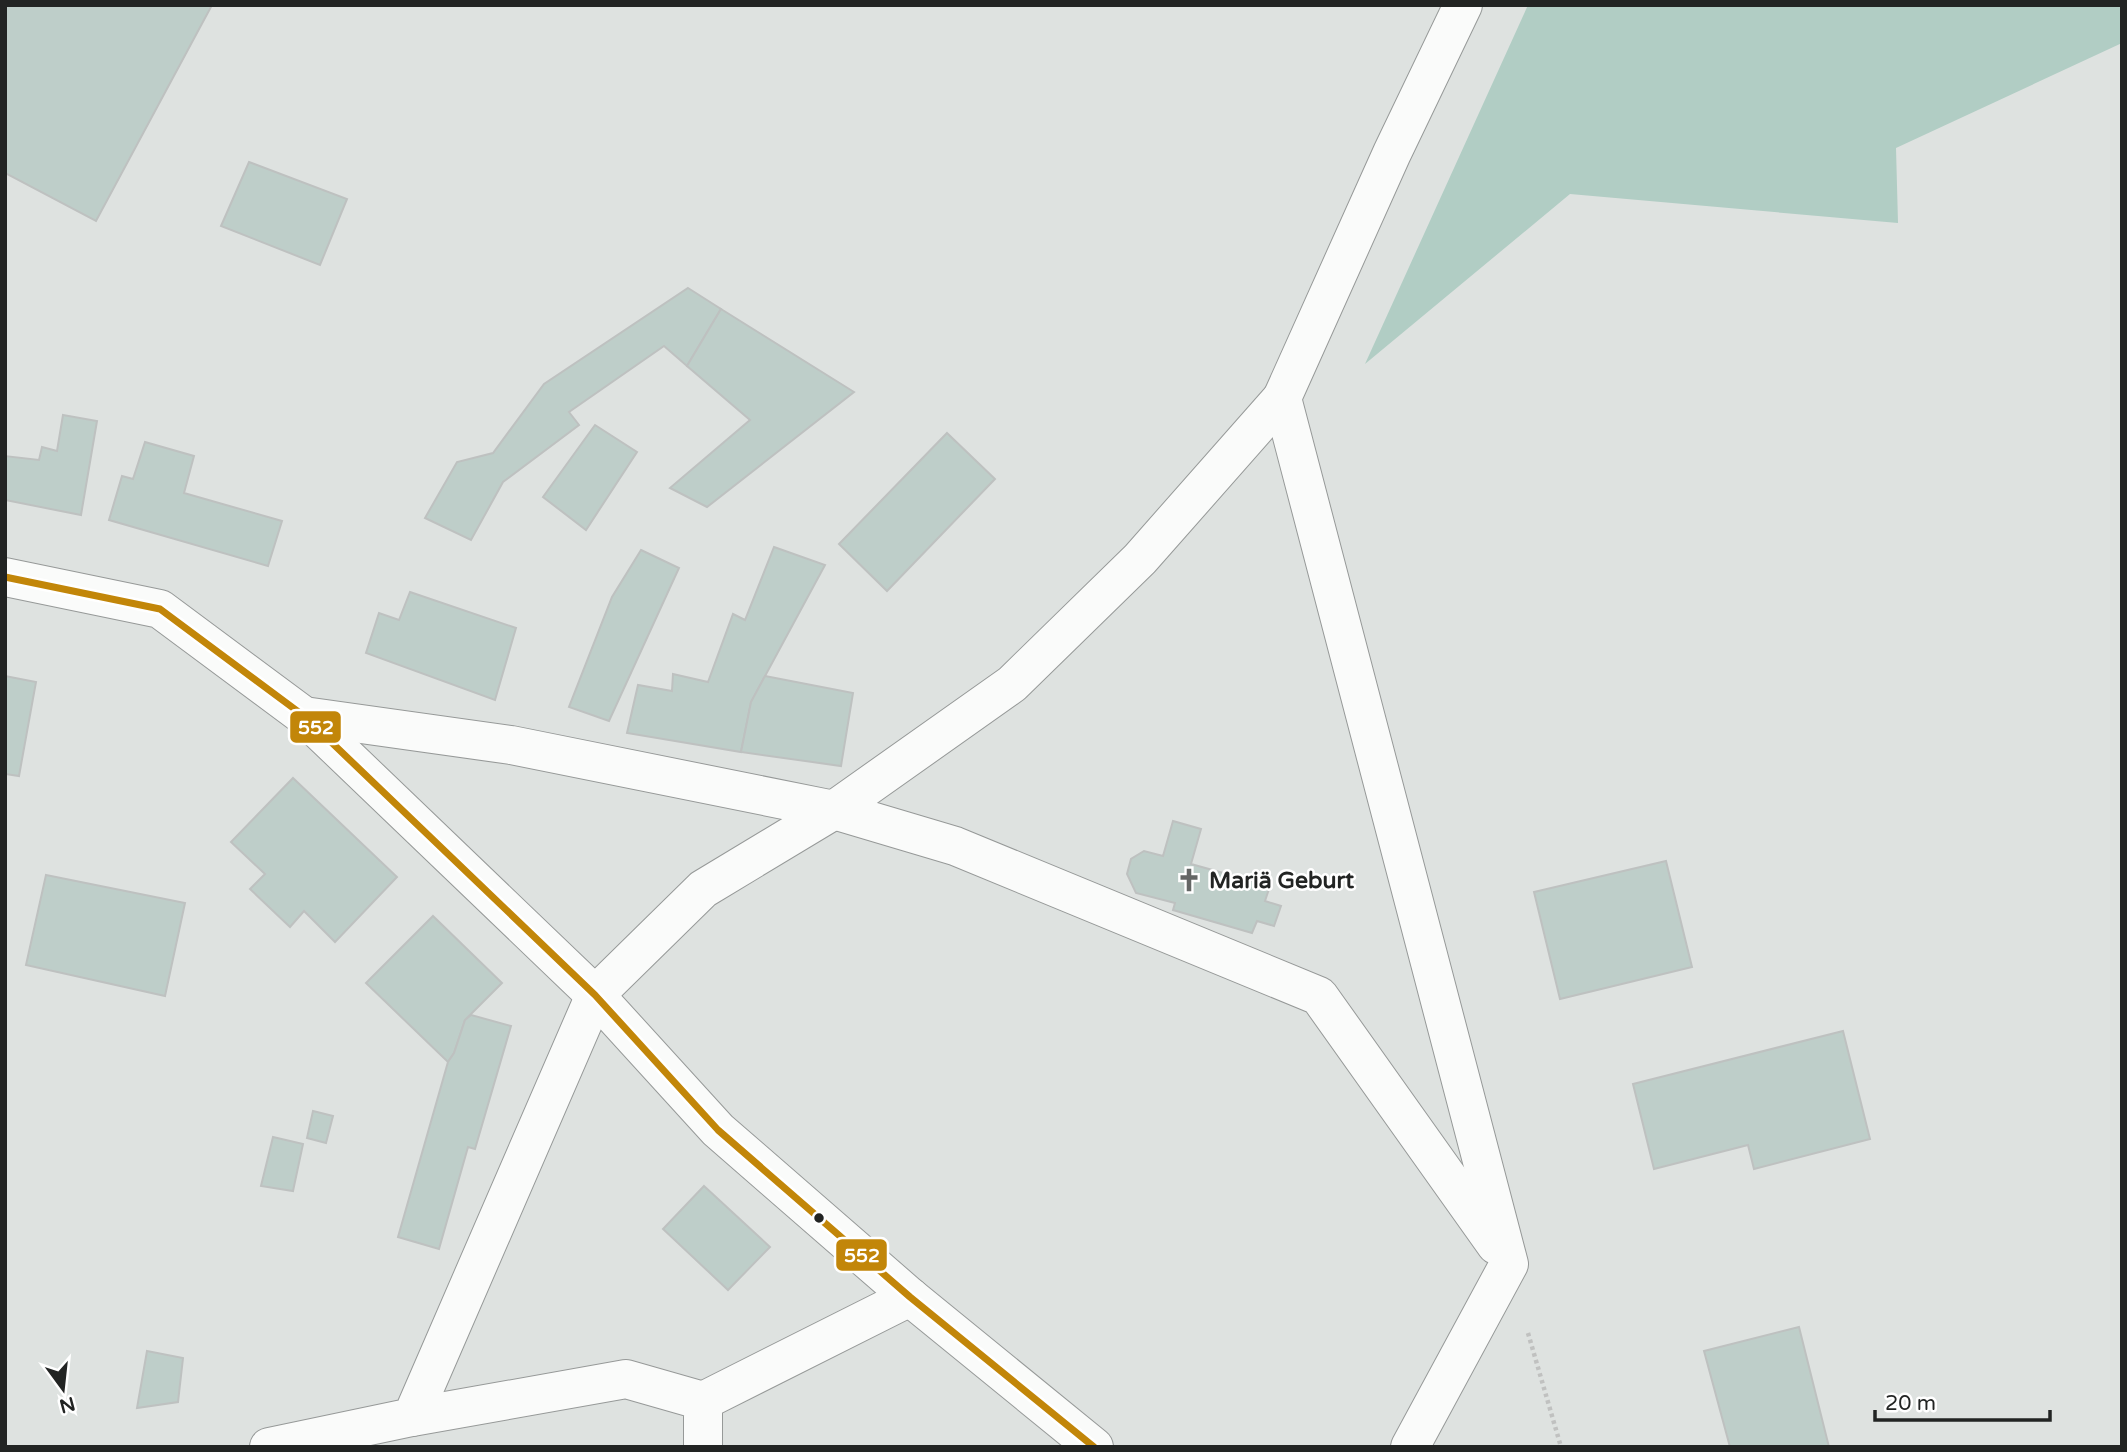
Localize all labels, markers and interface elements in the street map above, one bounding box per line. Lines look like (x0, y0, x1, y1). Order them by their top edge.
line badge: 552 (289, 710, 342, 744)
text: 552 (298, 717, 334, 739)
church icon: Mariä Geburt (1175, 866, 1203, 894)
place label: Mariä Geburt (1209, 867, 1354, 895)
unlabelled marker (812, 1211, 826, 1225)
line badge: 552 (835, 1238, 888, 1272)
text: 552 (844, 1245, 880, 1267)
north arrow (28, 1354, 98, 1424)
scale bar (1875, 1378, 2050, 1422)
text: 20 m (1885, 1391, 1936, 1416)
text: N (57, 1392, 77, 1417)

